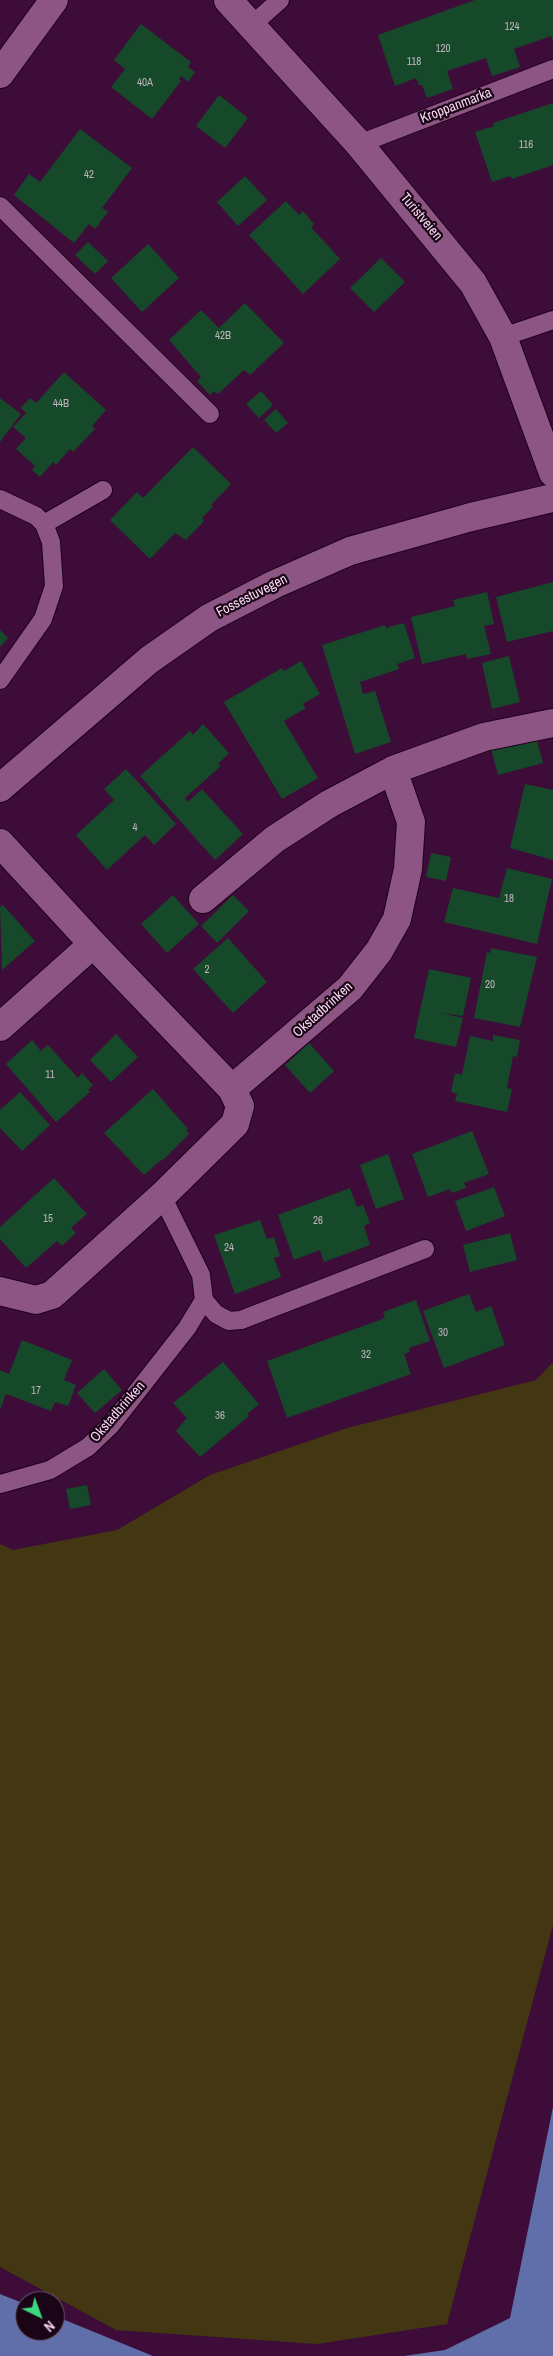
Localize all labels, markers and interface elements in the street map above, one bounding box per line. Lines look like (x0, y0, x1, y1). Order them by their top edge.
house number: 124 (504, 20, 520, 34)
house number: 120 (435, 42, 451, 56)
house number: 118 (407, 55, 421, 69)
house number: 40A (137, 76, 153, 90)
street label: Kroppanmarka (418, 85, 494, 127)
house number: 116 (519, 138, 533, 152)
house number: 42 (84, 168, 94, 182)
street label: Turistveien (396, 190, 446, 244)
house number: 42B (215, 329, 231, 343)
house number: 44B (53, 397, 69, 411)
street label: Fossestuvegen (214, 571, 290, 621)
house number: 4 (132, 821, 138, 835)
house number: 18 (504, 892, 514, 906)
house number: 2 (204, 963, 210, 977)
house number: 20 (485, 978, 495, 992)
street label: Okstadbrinken (290, 979, 356, 1041)
house number: 11 (45, 1068, 55, 1082)
house number: 15 (43, 1212, 53, 1226)
house number: 26 (313, 1214, 323, 1228)
house number: 24 (224, 1241, 234, 1255)
house number: 30 (438, 1326, 448, 1340)
house number: 32 (361, 1348, 371, 1362)
street label: Okstadbrinken (87, 1378, 149, 1446)
house number: 17 (31, 1384, 41, 1398)
house number: 36 (215, 1409, 225, 1423)
north arrow (15, 2291, 65, 2341)
text: N (40, 2317, 58, 2336)

